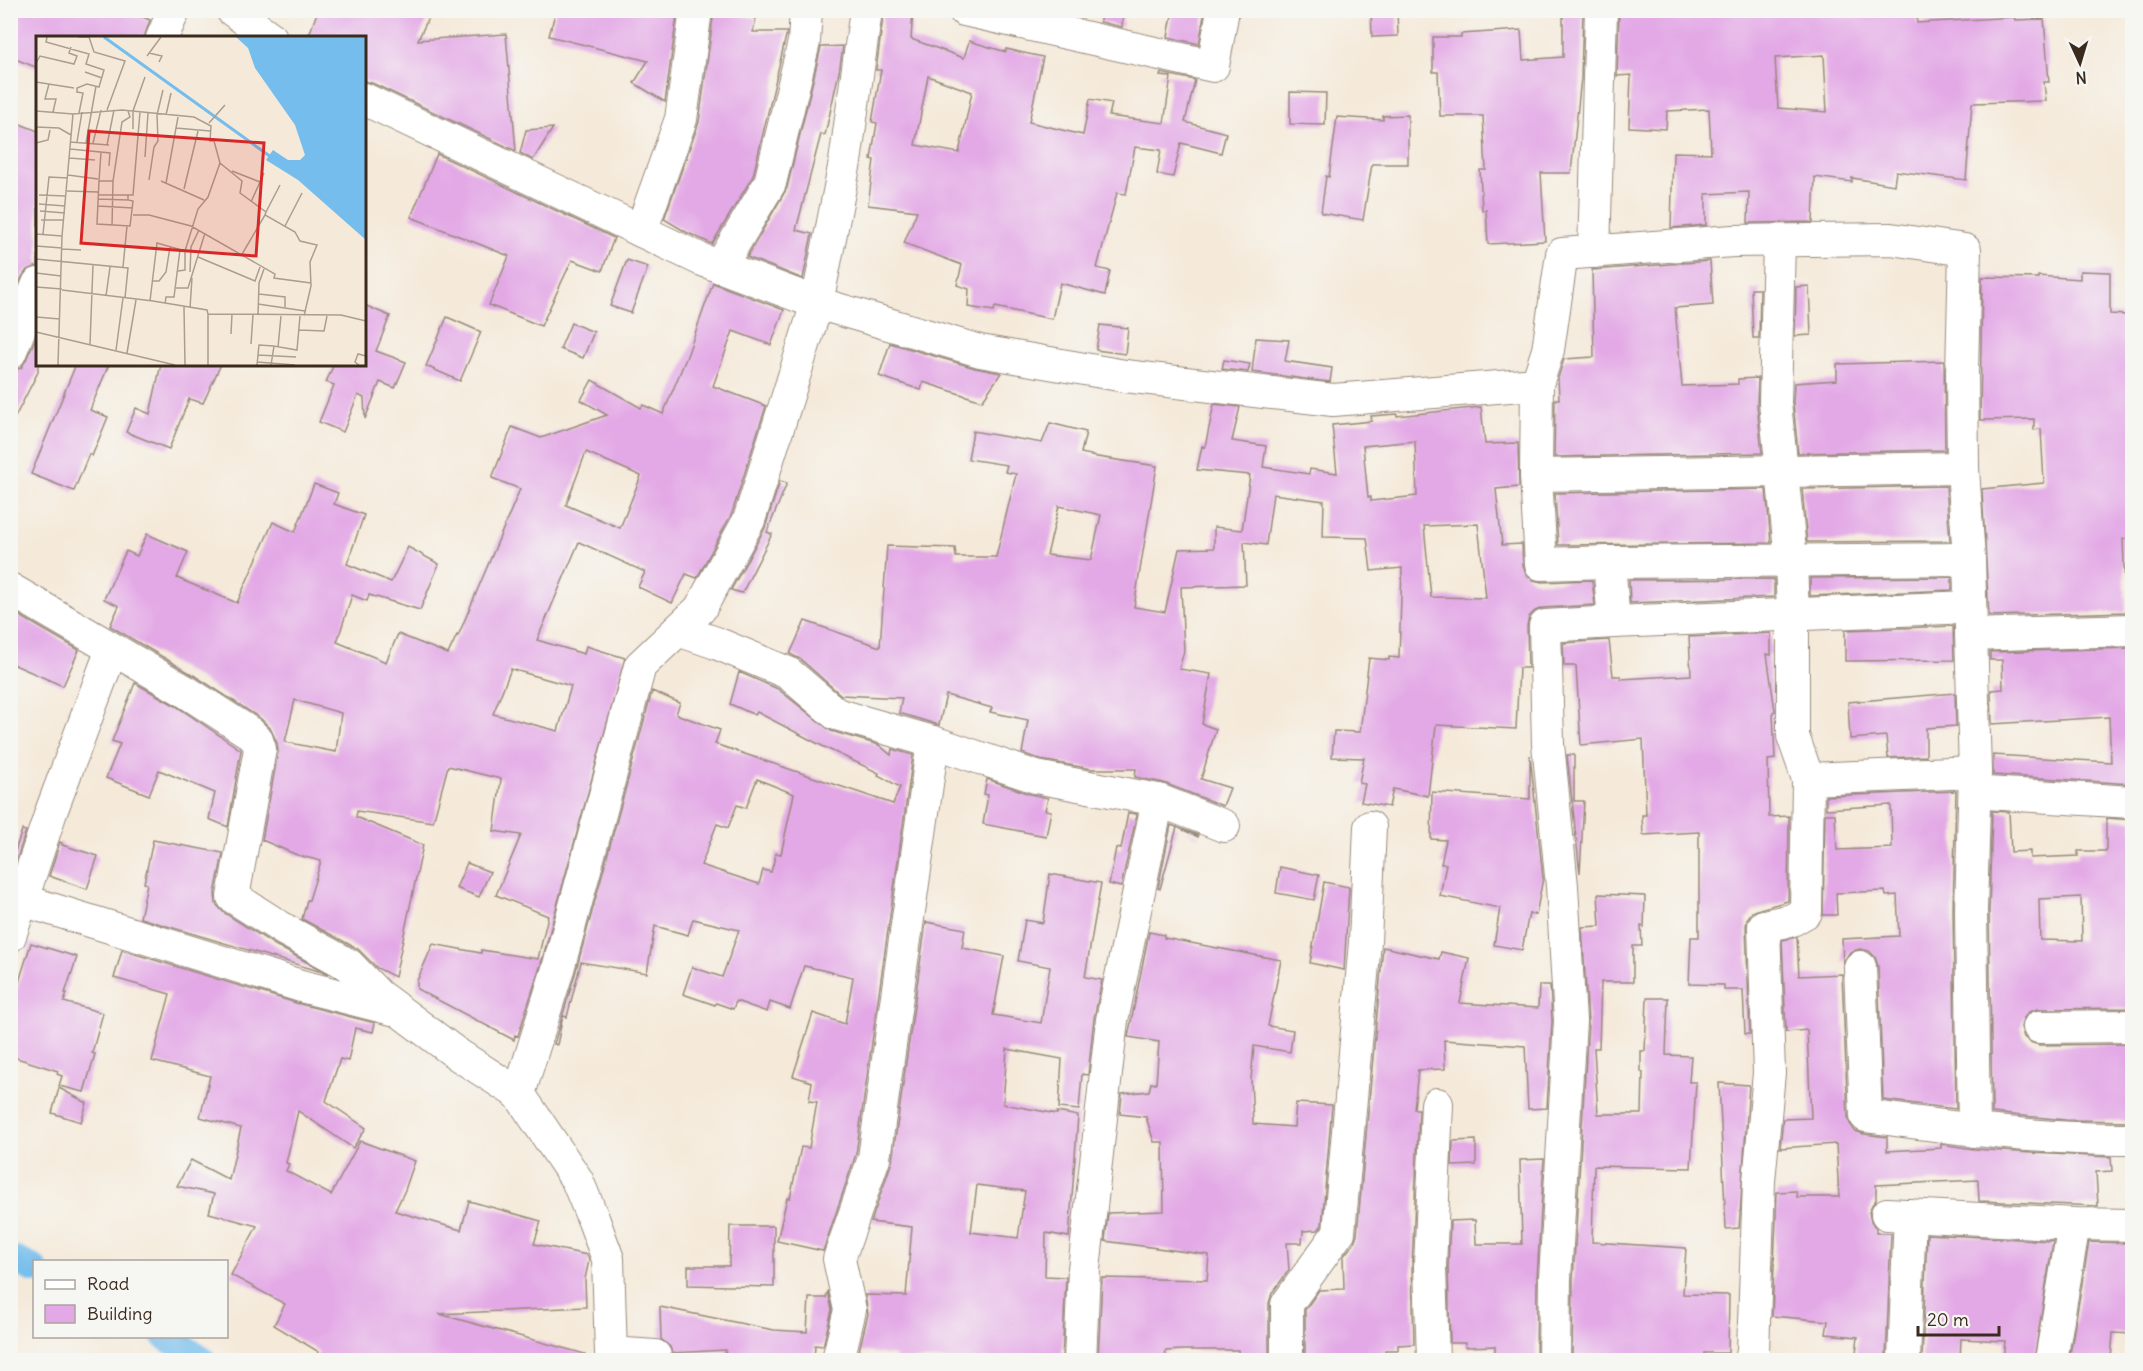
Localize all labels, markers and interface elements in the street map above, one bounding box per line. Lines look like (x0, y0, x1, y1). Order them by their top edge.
north arrow (2050, 33, 2110, 93)
inset map (36, 36, 366, 366)
text: N (2075, 68, 2087, 88)
legend (33, 1260, 228, 1338)
text: Road (87, 1272, 130, 1295)
scale bar (1918, 1299, 1999, 1337)
text: Building (87, 1302, 152, 1325)
text: 20 m (1927, 1308, 1969, 1331)

